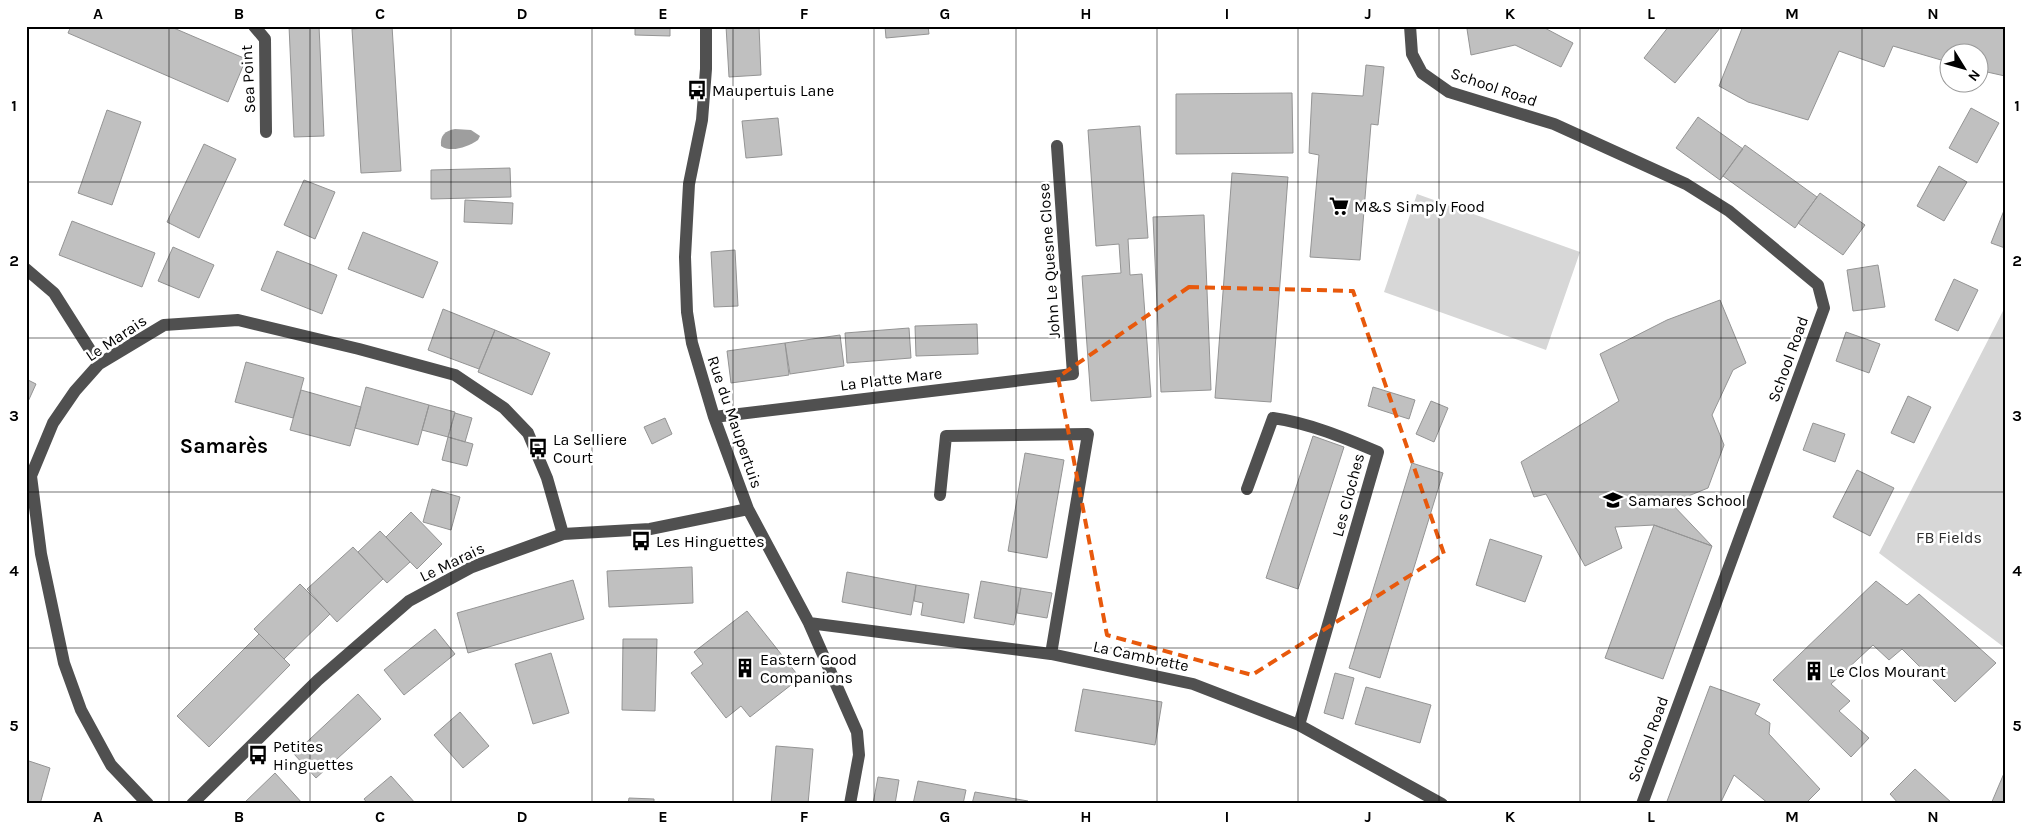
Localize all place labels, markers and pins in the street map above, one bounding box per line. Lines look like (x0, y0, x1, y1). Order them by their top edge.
bus stop icon: Maupertuis Lane (686, 79, 708, 101)
place label: Maupertuis Lane (712, 81, 834, 100)
supermarket icon: M&S Simply Food (1328, 195, 1350, 217)
place label: M&S Simply Food (1354, 197, 1485, 216)
place label: La Selliere Court (553, 430, 627, 467)
bus stop icon: La Selliere Court (527, 437, 549, 459)
school or university icon: Samares School (1602, 489, 1624, 511)
place label: Samares School (1628, 491, 1746, 510)
bus stop icon: Les Hinguettes (630, 530, 652, 552)
place label: Les Hinguettes (656, 532, 765, 551)
place label: Eastern Good Companions (760, 650, 857, 687)
building icon: Eastern Good Companions (734, 657, 756, 679)
building icon: Le Clos Mourant (1803, 660, 1825, 682)
place label: Le Clos Mourant (1829, 662, 1946, 681)
place label: Petites Hinguettes (273, 737, 354, 774)
bus stop icon: Petites Hinguettes (247, 744, 269, 766)

